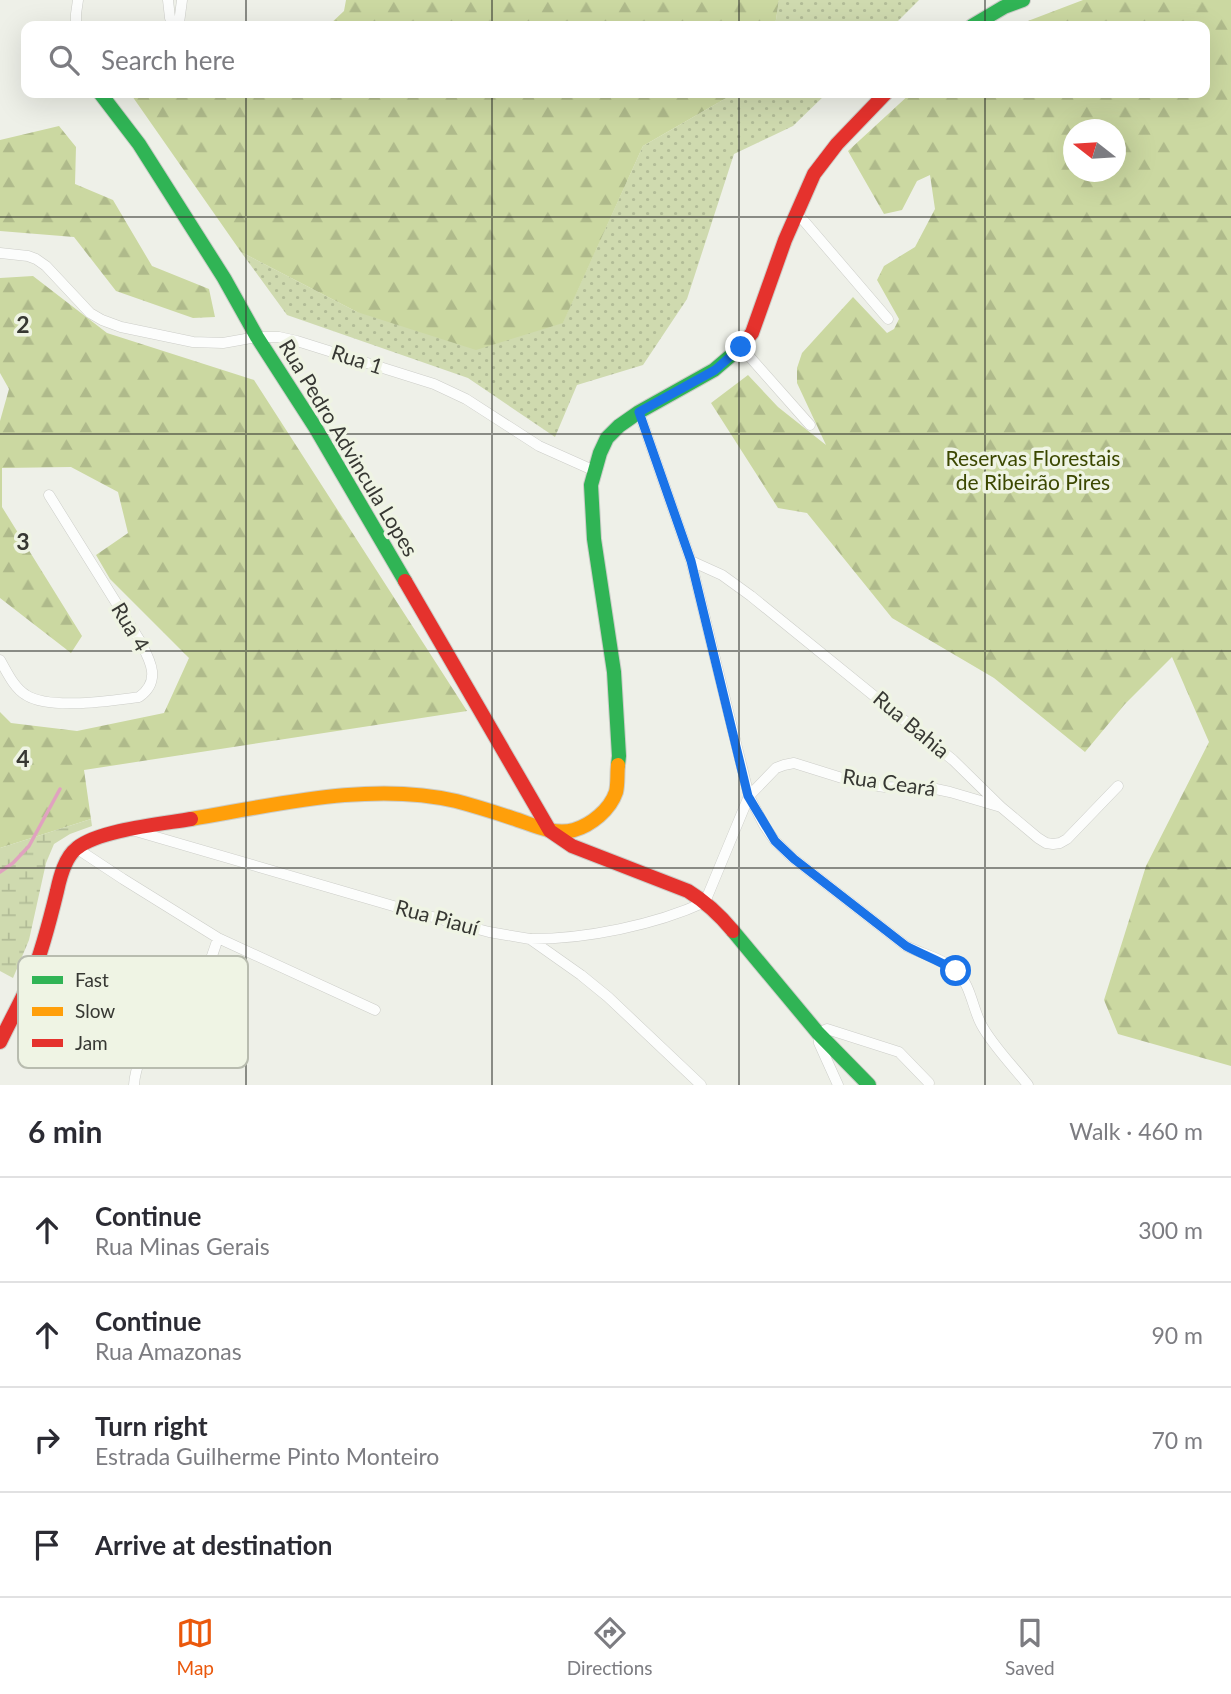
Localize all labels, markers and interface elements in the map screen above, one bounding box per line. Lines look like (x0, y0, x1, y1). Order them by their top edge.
search box (21, 21, 1210, 98)
icon: search (45, 41, 83, 79)
text: Search here (101, 44, 235, 76)
north arrow (1063, 119, 1126, 182)
text: 2 (16, 310, 30, 338)
route end (725, 331, 756, 362)
street label: Rua Pedro Advincula Lopes (275, 334, 424, 560)
street label: Rua 1 (329, 339, 386, 379)
park label: Reservas Florestais de Ribeirão Pires (946, 445, 1120, 494)
text: 3 (16, 527, 30, 555)
street label: Rua 4 (107, 597, 156, 655)
street label: Rua Bahia (869, 685, 955, 763)
text: 4 (16, 744, 30, 772)
street label: Rua Ceará (841, 763, 937, 800)
street label: Rua Piauí (393, 893, 483, 940)
route start (940, 955, 971, 986)
legend (18, 956, 248, 1068)
text: Fast (75, 968, 109, 991)
text: Slow (75, 999, 115, 1022)
text: Jam (75, 1031, 108, 1054)
text: 6 min (28, 1113, 102, 1149)
text: Walk · 460 m (1069, 1117, 1203, 1145)
text: Continue (95, 1200, 201, 1232)
icon: ahead (28, 1211, 66, 1249)
text: 300 m (1138, 1216, 1203, 1244)
text: Rua Minas Gerais (95, 1232, 270, 1260)
text: Continue (95, 1305, 201, 1337)
icon: ahead (28, 1316, 66, 1354)
text: 90 m (1152, 1321, 1203, 1349)
text: Rua Amazonas (95, 1337, 242, 1365)
text: Turn right (95, 1410, 208, 1442)
icon: right (28, 1421, 66, 1459)
text: 70 m (1152, 1426, 1203, 1454)
text: Estrada Guilherme Pinto Monteiro (95, 1442, 439, 1470)
icon: arrive (28, 1526, 66, 1564)
text: Arrive at destination (95, 1529, 332, 1561)
tab: Map (176, 1614, 214, 1679)
tab: Directions (567, 1614, 653, 1679)
tab: Saved (1005, 1614, 1055, 1679)

